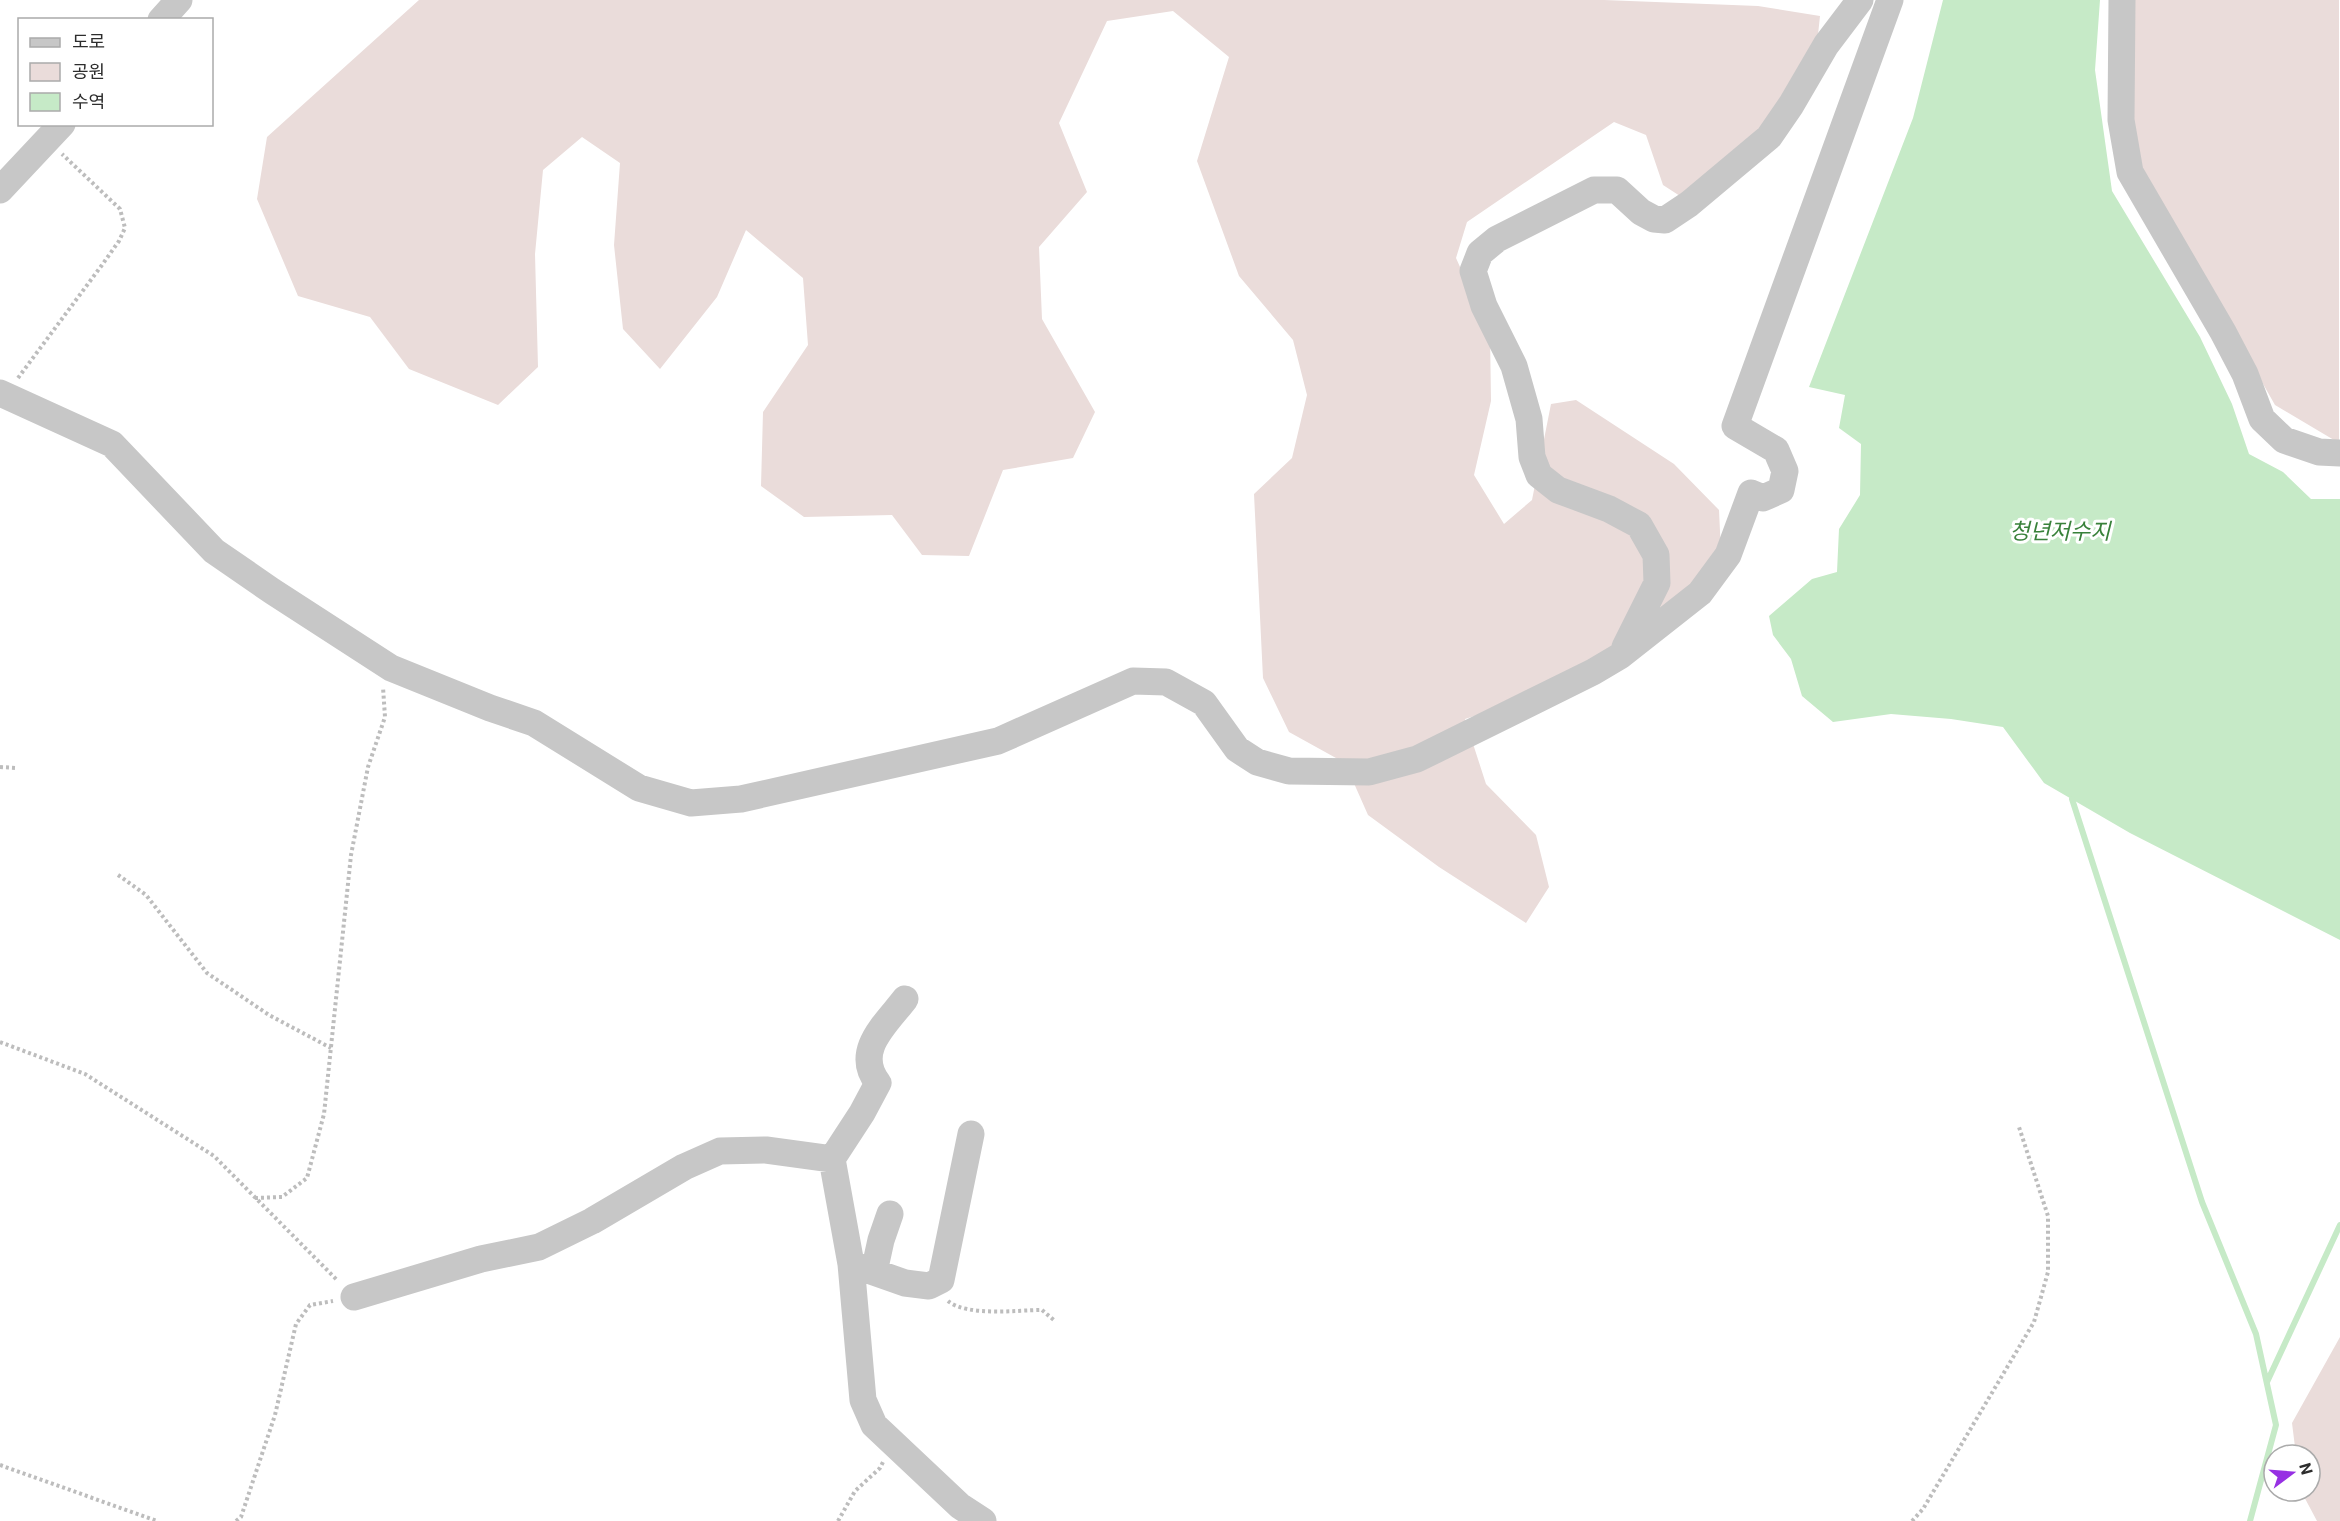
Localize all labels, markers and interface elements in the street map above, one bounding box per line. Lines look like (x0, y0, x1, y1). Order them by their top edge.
legend (18, 18, 213, 126)
text: 도로 (72, 31, 105, 52)
text: 공원 (72, 61, 105, 82)
text: 수역 (72, 91, 105, 112)
water label: 청년저수지 (2009, 519, 2112, 544)
north arrow (2262, 1443, 2322, 1503)
text: N (2295, 1461, 2317, 1477)

